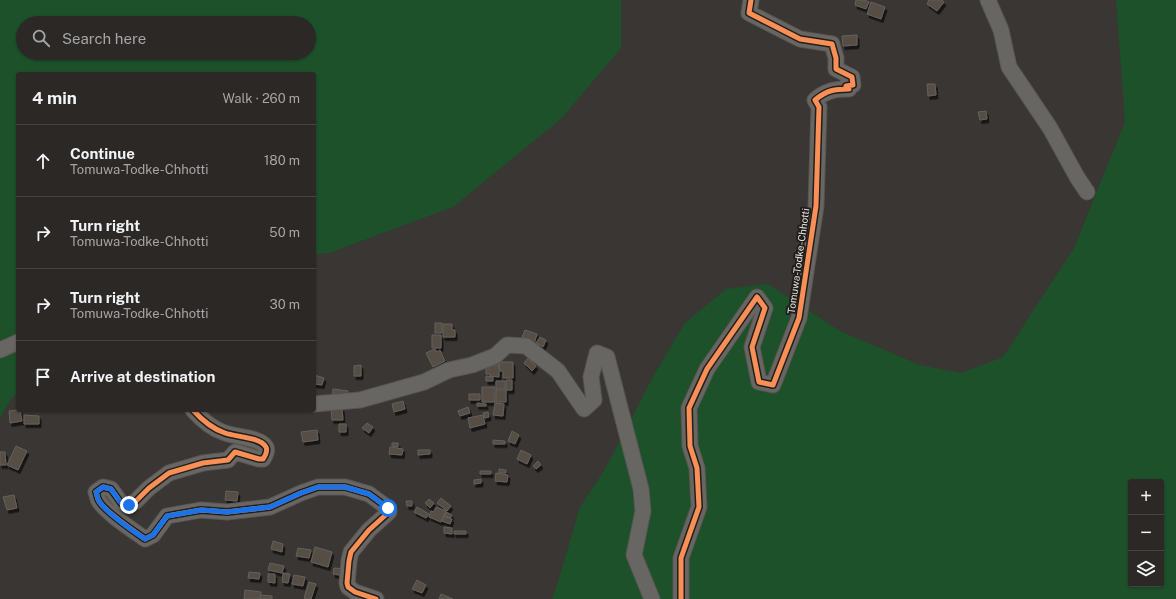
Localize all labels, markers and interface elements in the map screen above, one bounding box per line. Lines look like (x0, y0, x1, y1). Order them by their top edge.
search box (16, 16, 316, 60)
icon: search (30, 27, 52, 49)
text: Search here (62, 30, 146, 47)
text: 4 min (32, 88, 77, 108)
text: Walk · 260 m (222, 91, 300, 106)
text: Continue (70, 145, 135, 162)
icon: ahead (32, 150, 54, 172)
text: 180 m (264, 153, 300, 168)
text: Tomuwa-Todke-Chhotti (70, 162, 208, 177)
street label: Tomuwa-Todke-Chhotti (785, 207, 811, 315)
text: Turn right (70, 217, 140, 234)
icon: right (32, 222, 54, 244)
text: 50 m (269, 225, 300, 240)
text: Tomuwa-Todke-Chhotti (70, 234, 208, 249)
text: Turn right (70, 289, 140, 306)
icon: right (32, 294, 54, 316)
text: 30 m (270, 297, 300, 312)
text: Tomuwa-Todke-Chhotti (70, 306, 208, 321)
icon: arrive (32, 366, 54, 388)
text: Arrive at destination (70, 368, 215, 385)
map controls (1128, 479, 1164, 587)
button: + (1128, 479, 1164, 515)
route end (120, 496, 138, 514)
route start (379, 499, 397, 517)
button: − (1128, 515, 1164, 551)
button: layers (1128, 551, 1164, 587)

